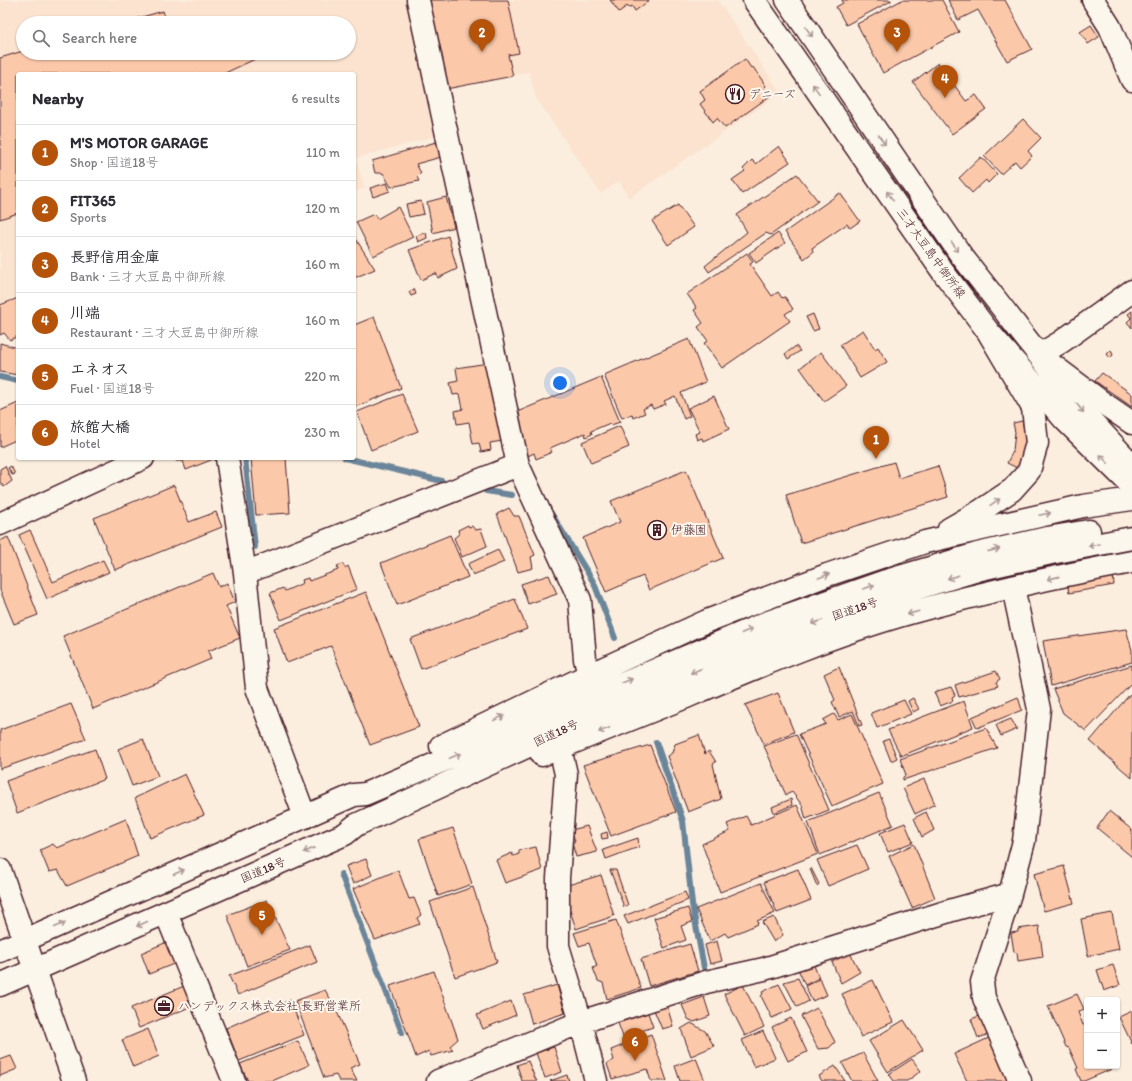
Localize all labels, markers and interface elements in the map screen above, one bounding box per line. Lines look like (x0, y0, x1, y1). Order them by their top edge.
search box (16, 16, 356, 60)
pin: 2 (469, 19, 495, 52)
pin: 3 (884, 19, 910, 52)
one-way arrow (805, 26, 813, 37)
icon: search (30, 27, 52, 49)
text: Search here (62, 29, 137, 47)
pin: 4 (932, 65, 958, 98)
restaurant icon: デニーズ (724, 83, 746, 105)
one-way arrow (812, 84, 820, 95)
place label: デニーズ (749, 87, 796, 101)
text: Nearby (32, 88, 84, 108)
text: 6 results (292, 91, 340, 106)
text: M'S MOTOR GARAGE (70, 134, 208, 152)
one-way arrow (878, 134, 886, 145)
text: 1 (42, 145, 48, 160)
text: 110 m (306, 145, 340, 160)
text: Shop · 国道18号 (70, 155, 159, 170)
one-way arrow (886, 191, 894, 202)
text: FIT365 (70, 192, 116, 210)
text: 2 (42, 201, 48, 216)
text: 120 m (305, 201, 340, 216)
street label: 三才大豆島中御所線 (894, 205, 968, 301)
text: Sports (70, 210, 106, 225)
one-way arrow (951, 241, 959, 252)
text: 長野信用金庫 (70, 248, 160, 266)
text: 3 (41, 257, 49, 272)
text: 160 m (305, 257, 340, 272)
text: Bank · 三才大豆島中御所線 (70, 269, 225, 284)
text: 川端 (70, 304, 100, 322)
text: 4 (41, 313, 49, 328)
text: 160 m (305, 313, 340, 328)
text: Restaurant · 三才大豆島中御所線 (70, 325, 258, 340)
text: エネオス (70, 360, 129, 378)
text: 5 (42, 369, 48, 384)
text: 220 m (304, 369, 340, 384)
your location (550, 373, 570, 393)
text: Fuel · 国道18号 (70, 381, 155, 396)
one-way arrow (1076, 402, 1084, 413)
text: 旅館大橋 (70, 418, 130, 436)
text: 6 (42, 425, 48, 440)
text: 230 m (304, 425, 340, 440)
pin: 1 (863, 426, 889, 459)
text: Hotel (70, 436, 100, 451)
one-way arrow (1099, 454, 1109, 464)
one-way arrow (989, 497, 1001, 505)
one-way arrow (1038, 510, 1051, 518)
building icon: 伊藤園 (646, 519, 668, 541)
place label: 伊藤園 (671, 523, 707, 537)
one-way arrow (1087, 541, 1100, 549)
one-way arrow (987, 546, 1000, 554)
one-way arrow (818, 571, 830, 579)
one-way arrow (947, 574, 960, 581)
one-way arrow (1046, 575, 1059, 583)
one-way arrow (863, 582, 875, 590)
street label: 国道18号 (830, 595, 880, 623)
one-way arrow (906, 609, 919, 617)
one-way arrow (811, 619, 823, 627)
one-way arrow (741, 626, 753, 634)
one-way arrow (691, 668, 703, 675)
one-way arrow (621, 677, 633, 685)
one-way arrow (492, 714, 504, 721)
street label: 国道18号 (531, 716, 581, 750)
one-way arrow (599, 726, 611, 734)
one-way arrow (448, 752, 460, 759)
one-way arrow (304, 847, 316, 854)
street label: 国道18号 (238, 854, 288, 886)
one-way arrow (173, 868, 185, 875)
pin: 5 (249, 902, 275, 935)
one-way arrow (54, 920, 66, 928)
one-way arrow (136, 920, 148, 928)
office icon: ハンデックス株式会社 長野営業所 (153, 995, 175, 1017)
map controls (1084, 997, 1120, 1069)
button: + (1084, 997, 1120, 1033)
place label: ハンデックス株式会社 長野営業所 (178, 999, 361, 1013)
pin: 6 (622, 1028, 648, 1061)
button: − (1084, 1033, 1120, 1069)

